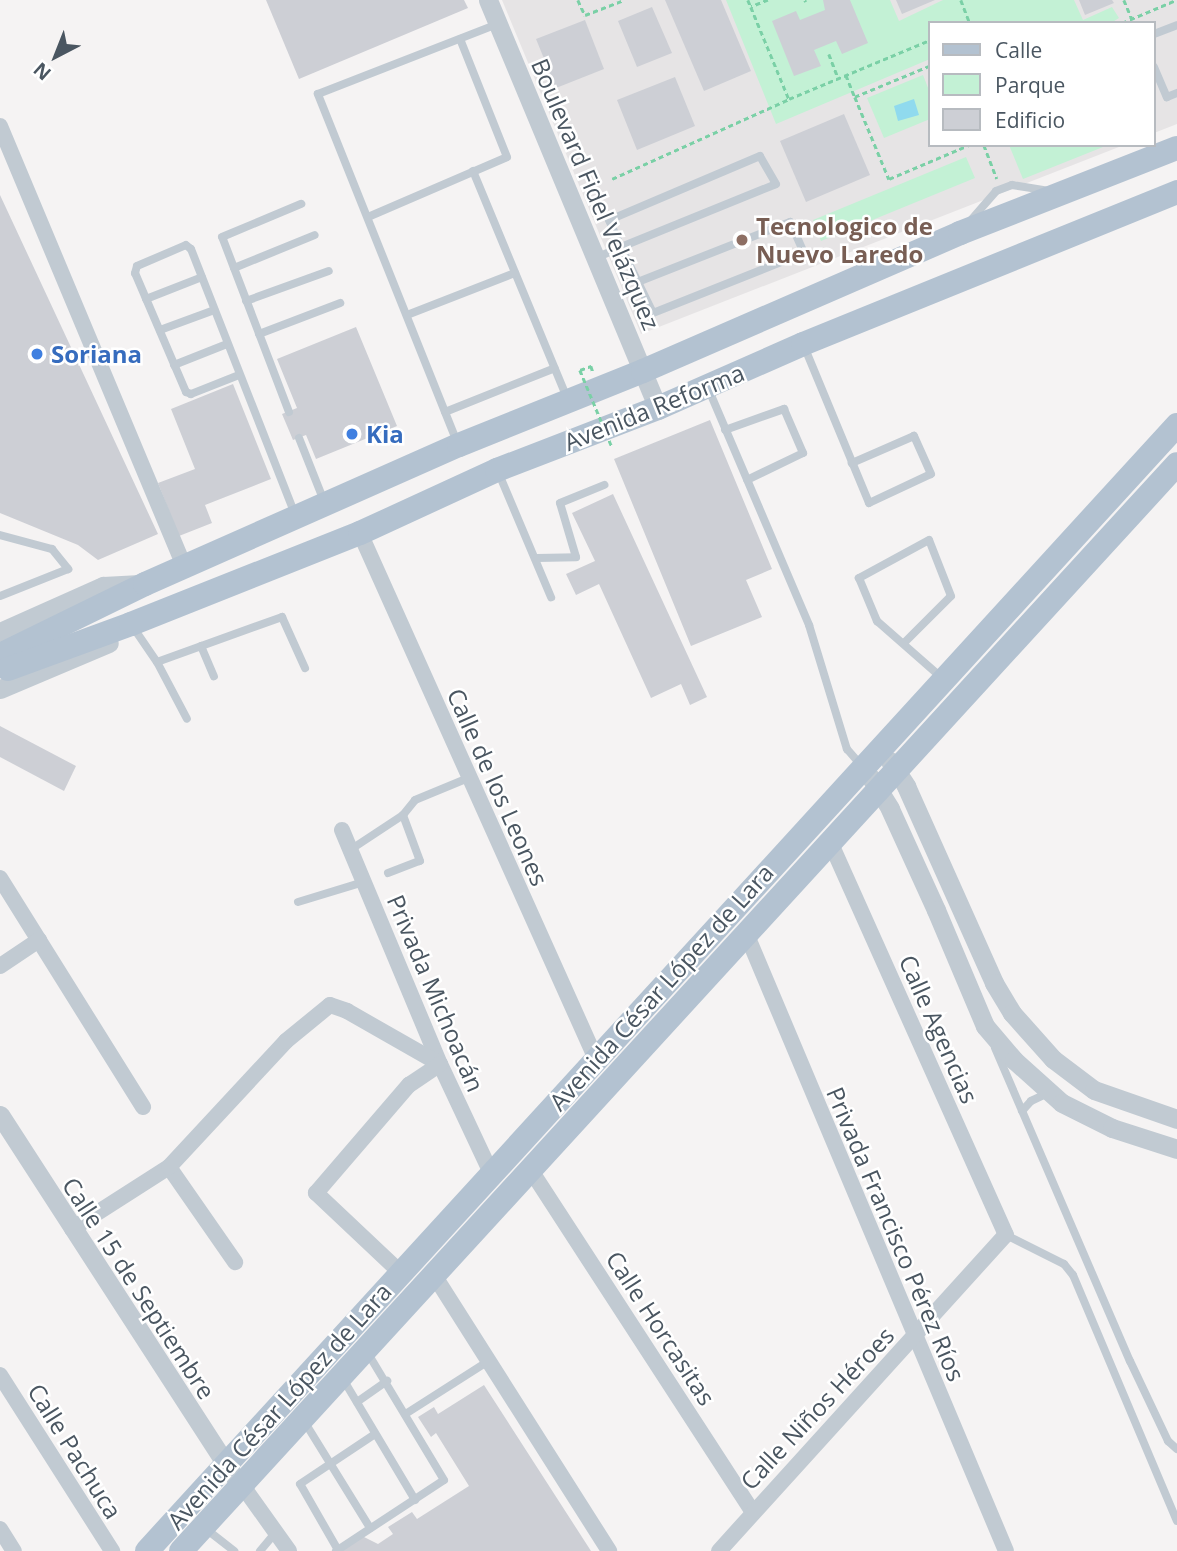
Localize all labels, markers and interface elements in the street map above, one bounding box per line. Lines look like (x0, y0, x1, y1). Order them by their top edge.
north arrow (21, 21, 91, 91)
legend (928, 21, 1156, 147)
text: Calle (995, 36, 1042, 64)
street label: Boulevard Fidel Velázquez (526, 54, 666, 334)
text: N (28, 57, 56, 86)
text: Parque (995, 71, 1065, 99)
text: Edificio (995, 106, 1065, 134)
place label: Tecnologico de Nuevo Laredo (756, 212, 933, 268)
marker: Tecnologico de Nuevo Laredo (734, 232, 750, 248)
place label: Soriana (51, 340, 142, 368)
marker: Soriana (29, 346, 45, 362)
street label: Avenida Reforma (560, 358, 748, 456)
place label: Kia (366, 420, 404, 448)
marker: Kia (344, 426, 360, 442)
street label: Calle de los Leones (442, 684, 554, 890)
street label: Avenida César López de Lara (543, 858, 779, 1116)
street label: Privada Michoacán (382, 890, 490, 1096)
street label: Calle Agencias (894, 951, 984, 1107)
street label: Privada Francisco Pérez Ríos (821, 1083, 971, 1385)
street label: Calle 15 de Septiembre (57, 1172, 221, 1404)
street label: Calle Horcasitas (600, 1246, 722, 1410)
street label: Avenida César López de Lara (161, 1277, 397, 1535)
street label: Calle Niños Héroes (734, 1321, 900, 1495)
street label: Calle Pachuca (22, 1378, 128, 1524)

